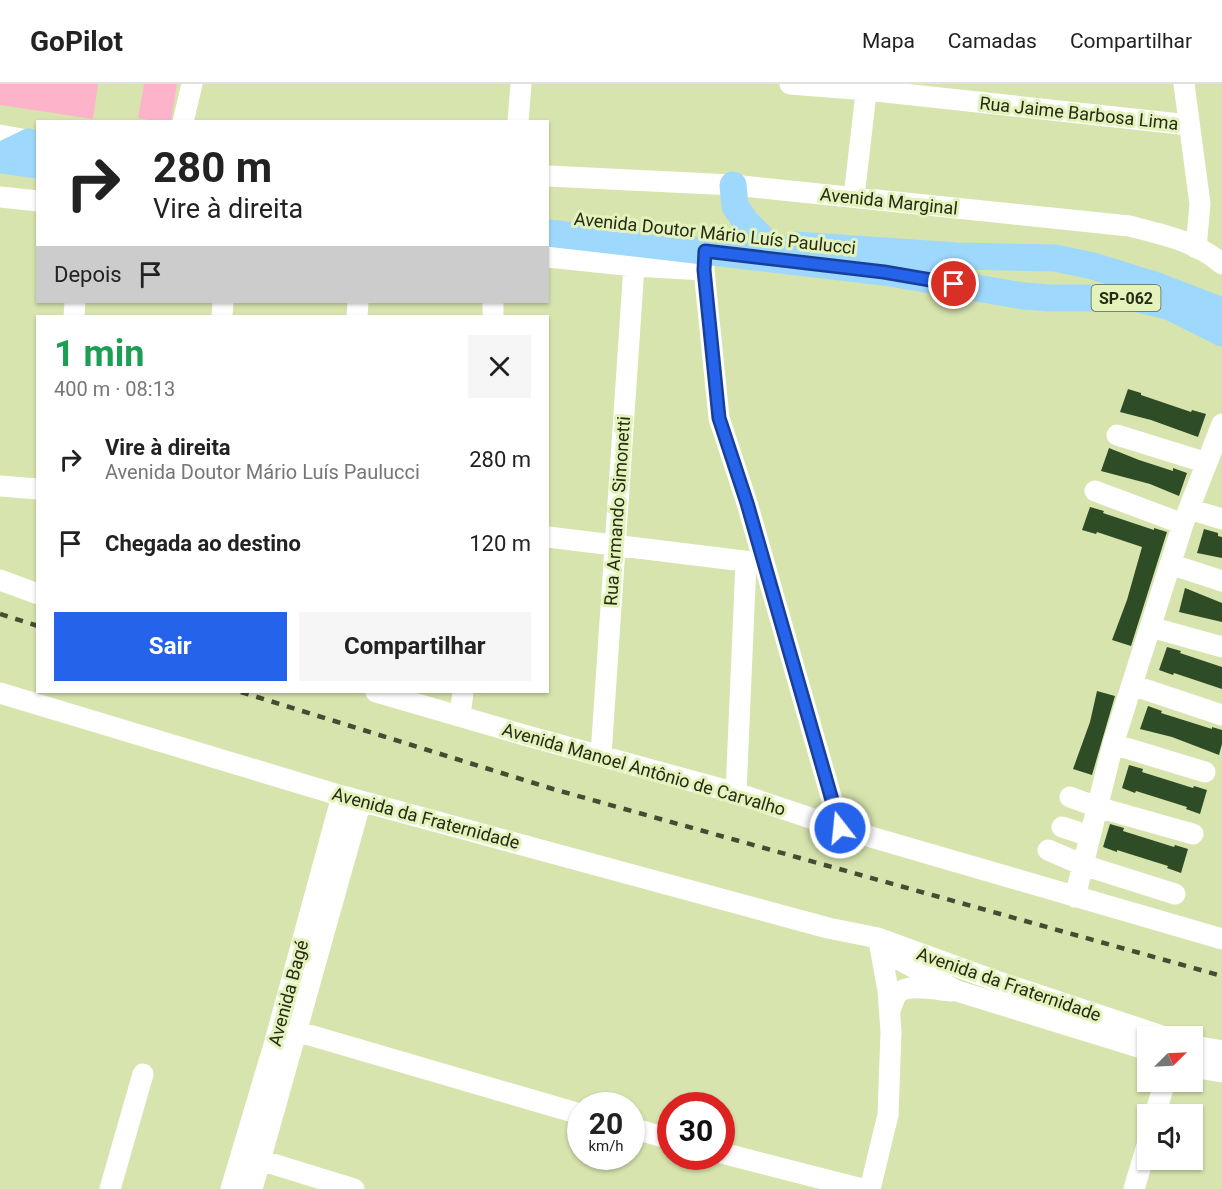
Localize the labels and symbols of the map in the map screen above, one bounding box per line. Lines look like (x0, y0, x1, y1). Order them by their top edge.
street label: Rua Jaime Barbosa Lima (979, 92, 1179, 134)
street label: Avenida Marginal (819, 183, 959, 219)
street label: Avenida Doutor Mário Luís Paulucci (573, 208, 857, 258)
pin (928, 258, 979, 309)
road number: SP-062 (1092, 285, 1160, 311)
street label: Rua Armando Simonetti (600, 415, 634, 607)
street label: Avenida Manoel Antônio de Carvalho (500, 718, 788, 820)
street label: Avenida da Fraternidade (330, 783, 522, 853)
position arrow (808, 796, 872, 860)
street label: Avenida Bagé (264, 938, 312, 1048)
street label: Avenida da Fraternidade (914, 943, 1104, 1025)
north arrow (1137, 1026, 1203, 1092)
speed limit sign: 30 (657, 1092, 735, 1170)

